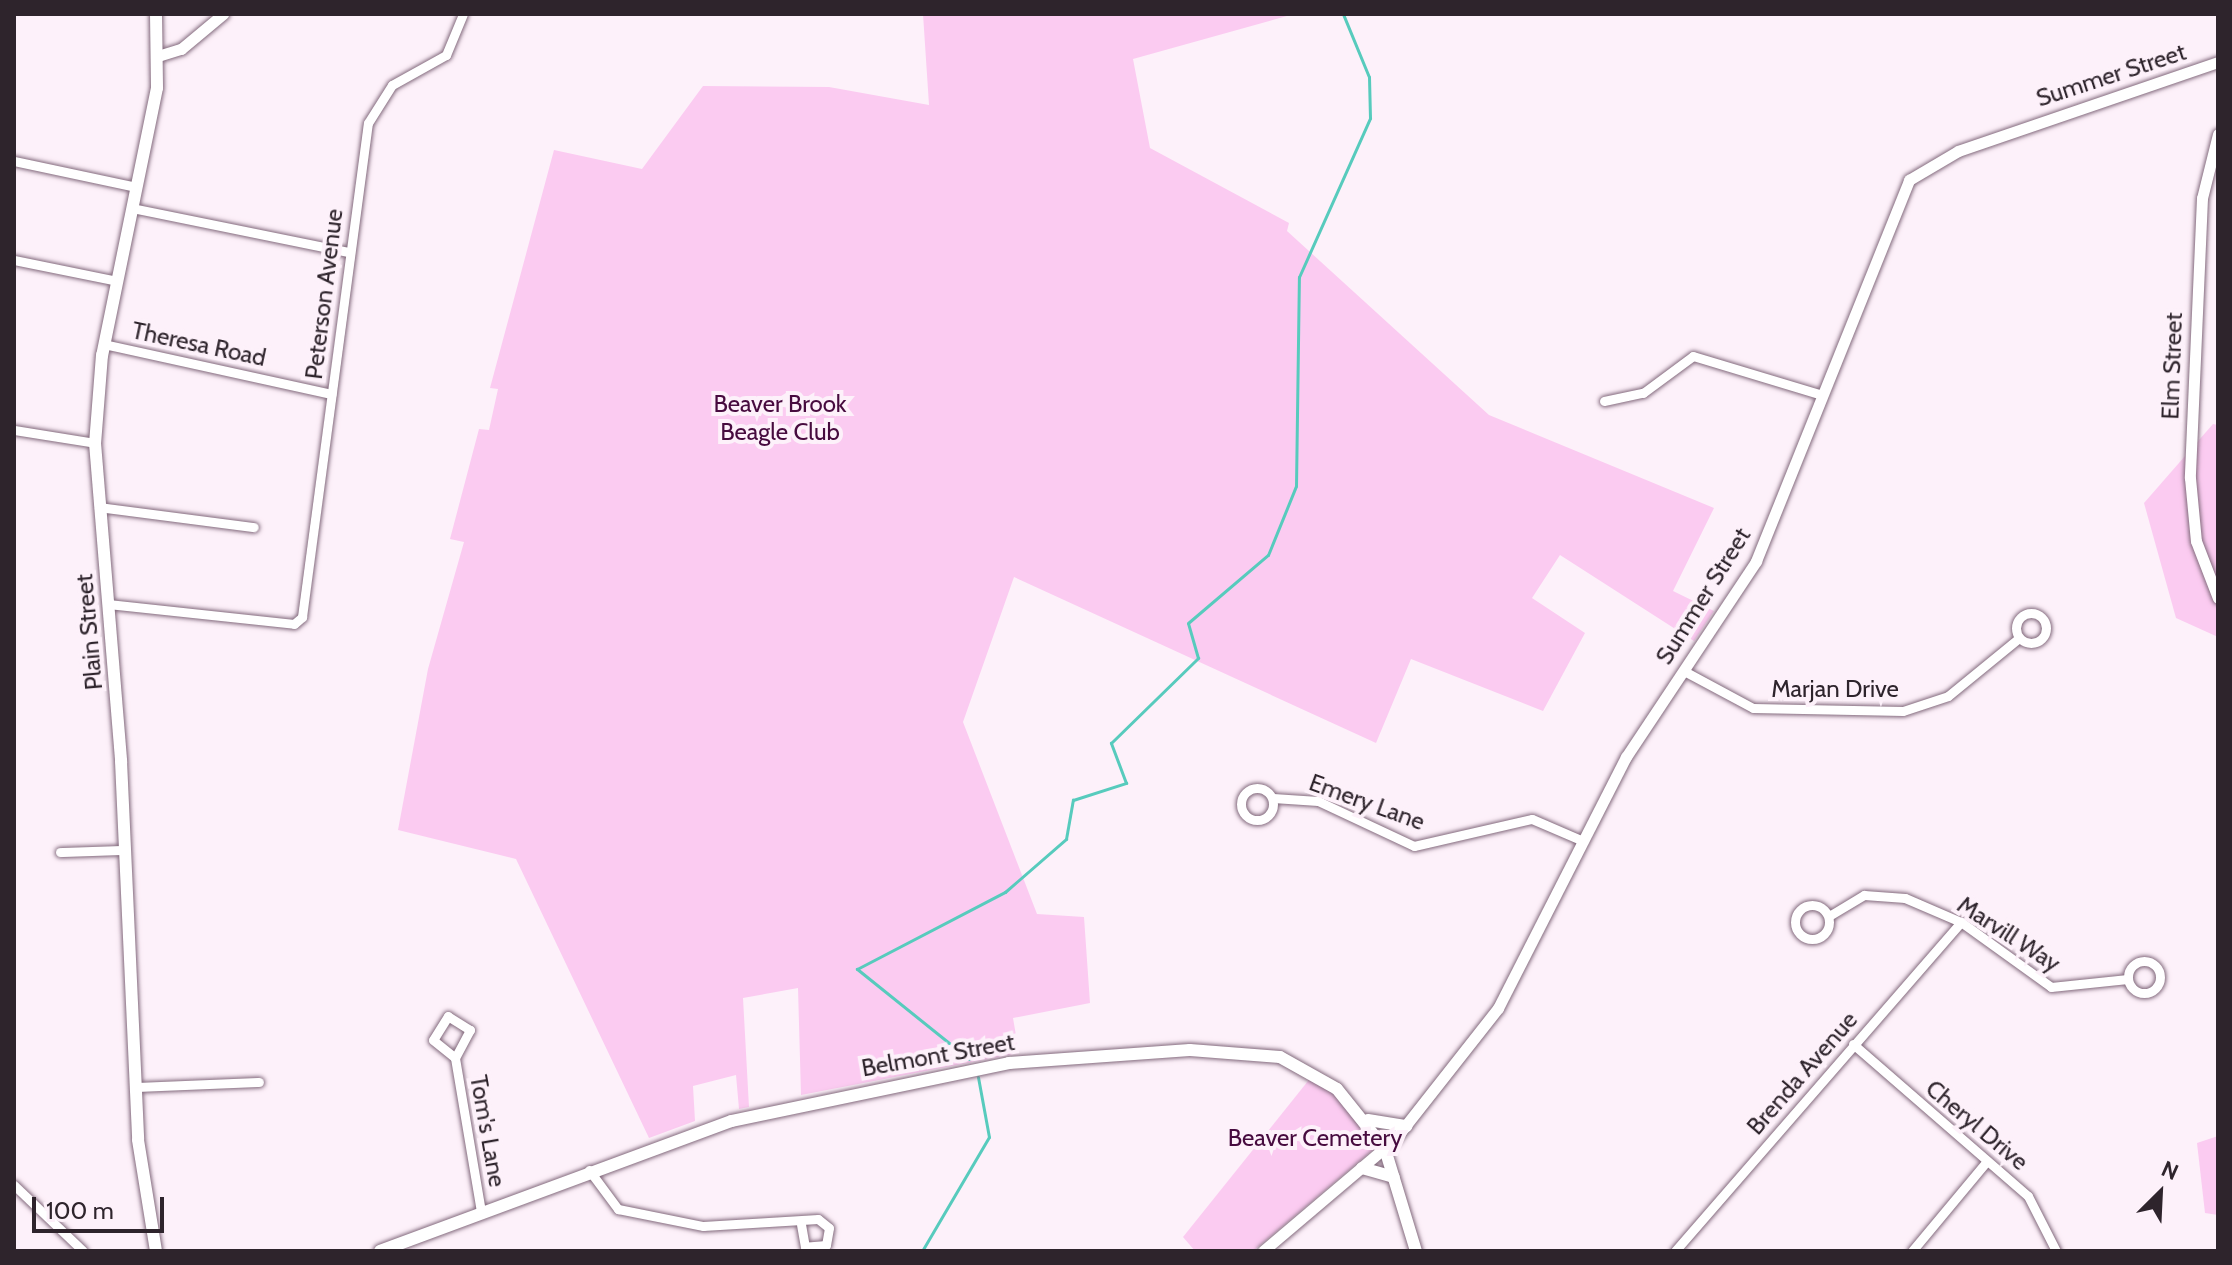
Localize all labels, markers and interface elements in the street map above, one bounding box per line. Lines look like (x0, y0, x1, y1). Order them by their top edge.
street label: Summer Street (2033, 37, 2189, 113)
street label: Peterson Avenue (299, 207, 349, 381)
street label: Elm Street (2156, 312, 2188, 420)
street label: Theresa Road (129, 316, 269, 372)
park label: Beaver Brook Beagle Club (713, 390, 847, 446)
street label: Summer Street (1650, 522, 1756, 670)
street label: Plain Street (70, 573, 108, 691)
street label: Marjan Drive (1771, 675, 1899, 703)
street label: Emery Lane (1305, 768, 1429, 836)
street label: Marvill Way (1952, 890, 2066, 978)
street label: Brenda Avenue (1741, 1006, 1863, 1140)
street label: Belmont Street (859, 1027, 1017, 1083)
street label: Tom's Lane (464, 1073, 512, 1189)
street label: Cheryl Drive (1920, 1074, 2034, 1176)
park label: Beaver Cemetery (1228, 1124, 1402, 1152)
north arrow (2120, 1153, 2200, 1233)
text: N (2157, 1155, 2183, 1186)
scale bar (36, 1181, 168, 1231)
text: 100 m (46, 1196, 114, 1225)

